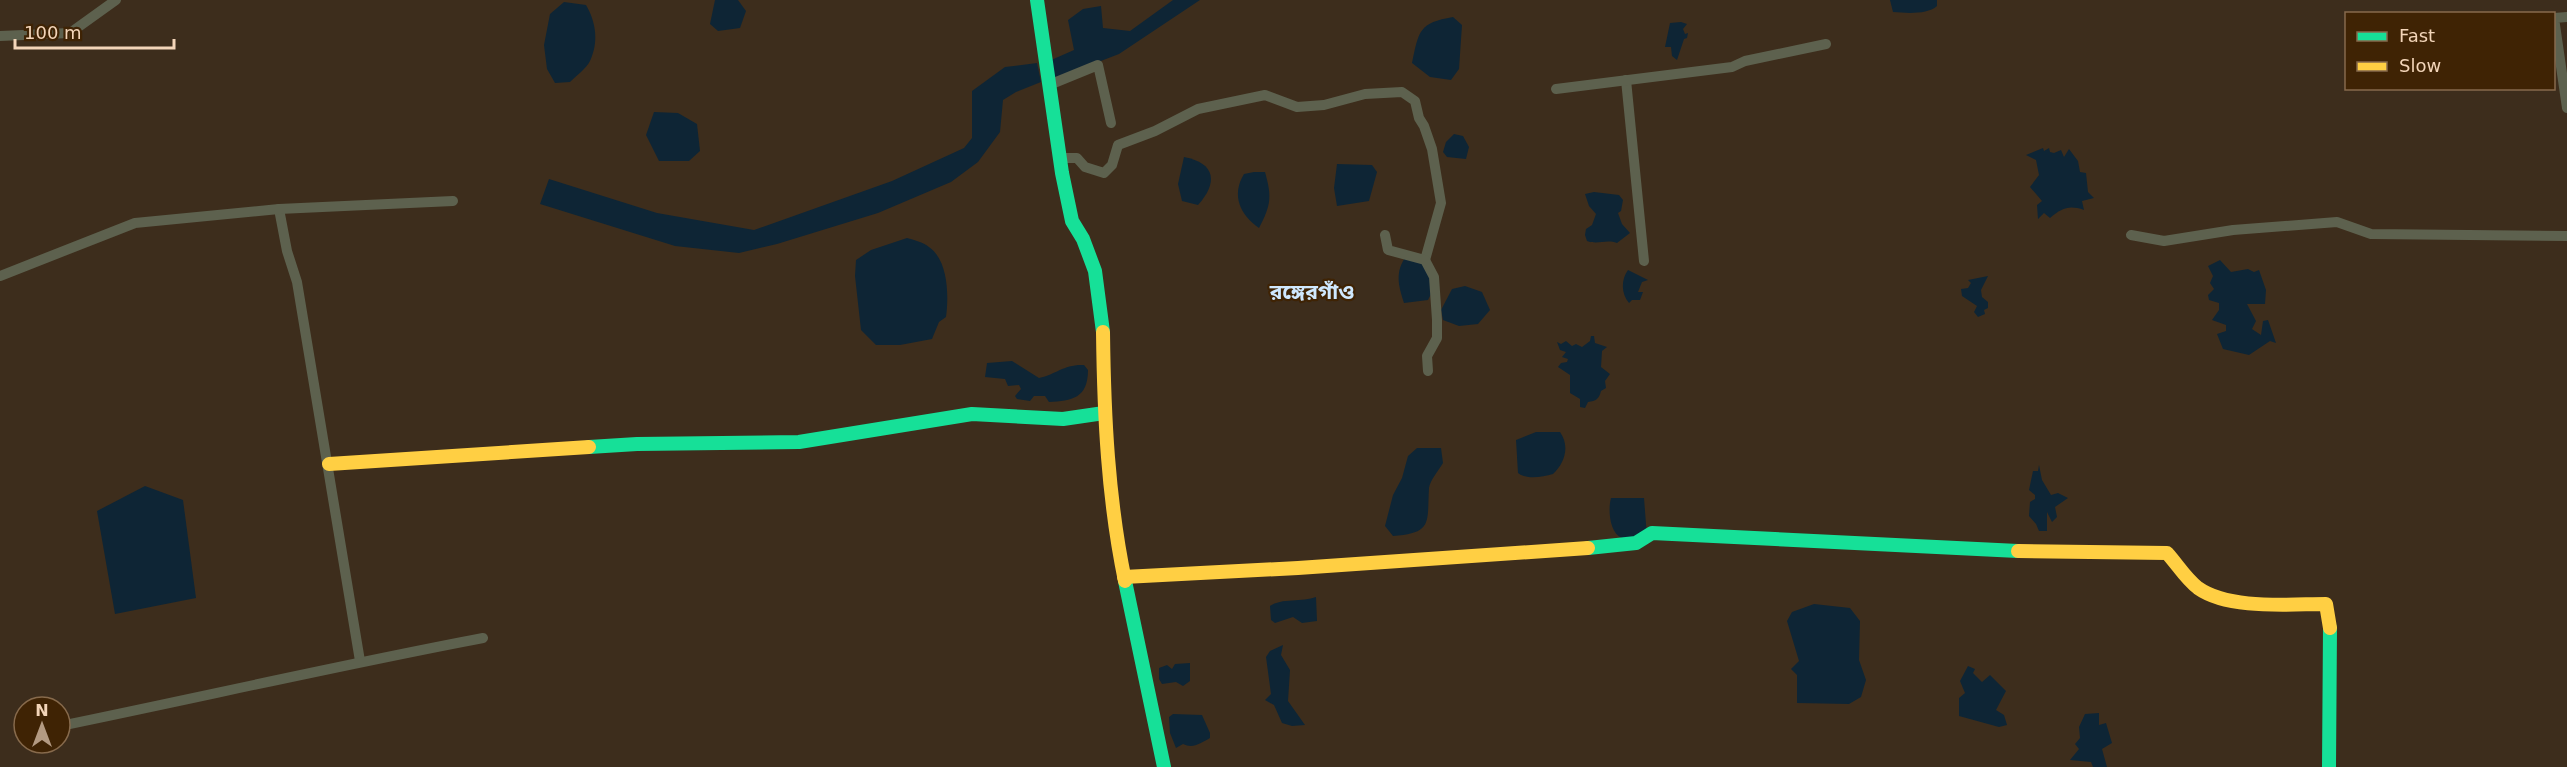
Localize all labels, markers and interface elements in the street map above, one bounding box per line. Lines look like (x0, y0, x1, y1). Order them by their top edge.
scale bar (15, 12, 174, 50)
legend (2345, 12, 2555, 90)
text: 100 m (24, 22, 82, 43)
text: Fast (2399, 25, 2435, 46)
text: Slow (2399, 55, 2441, 76)
district label: রঙ্গেরগাঁও (1269, 280, 1354, 304)
north arrow (12, 695, 72, 755)
text: N (35, 701, 49, 720)

